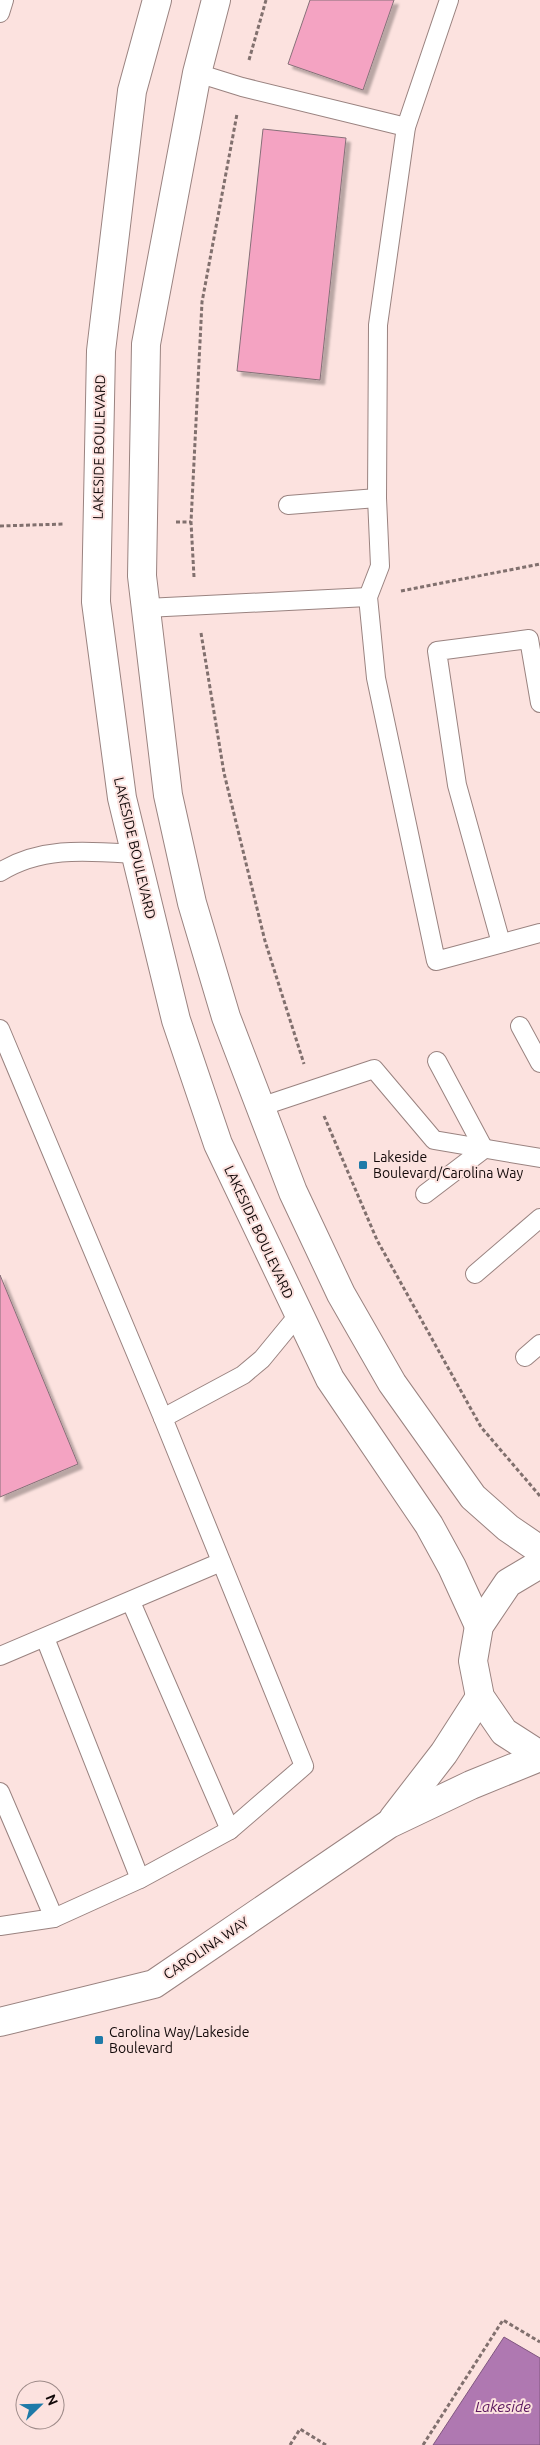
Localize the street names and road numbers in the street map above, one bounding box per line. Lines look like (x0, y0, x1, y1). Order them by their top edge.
street label: LAKESIDE BOULEVARD (90, 374, 108, 520)
street label: LAKESIDE BOULEVARD (111, 776, 159, 921)
street label: LAKESIDE BOULEVARD (221, 1163, 297, 1301)
street label: CAROLINA WAY (160, 1914, 252, 1982)

